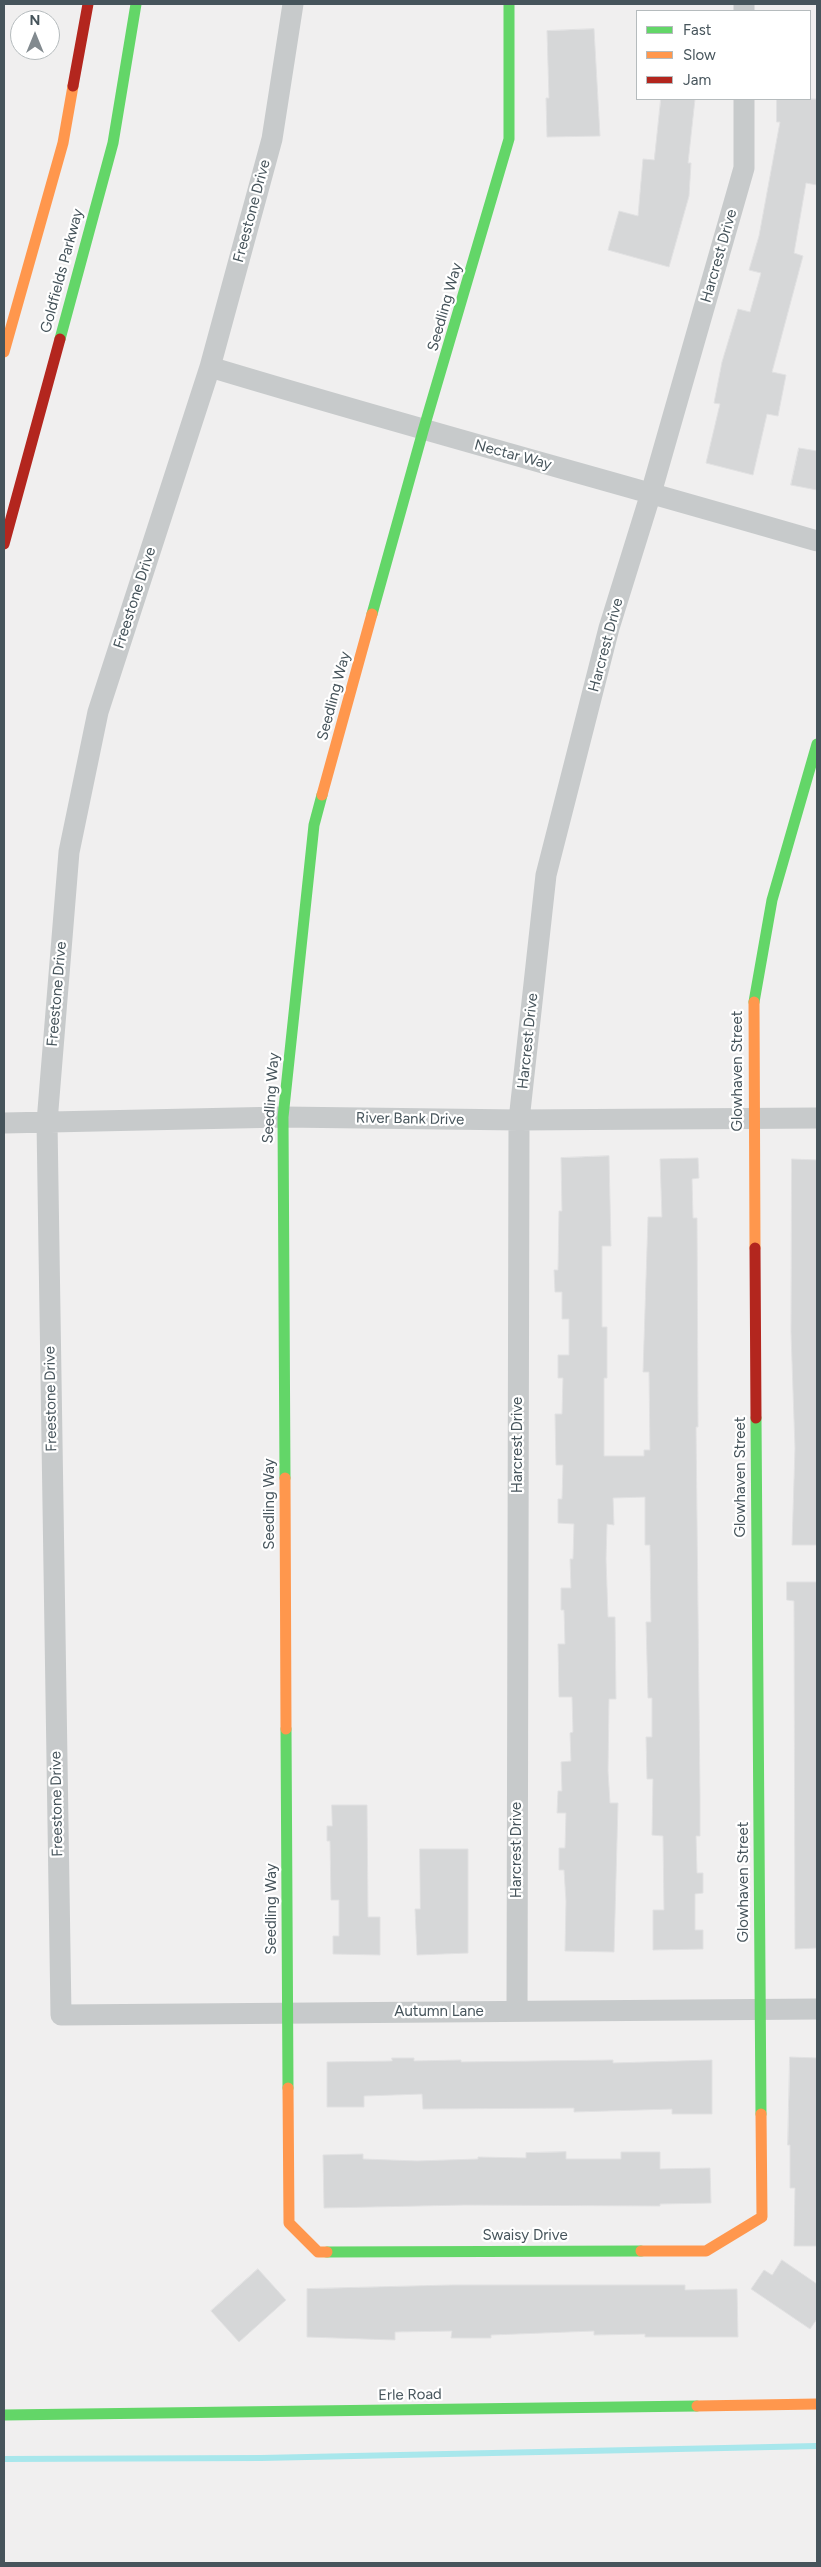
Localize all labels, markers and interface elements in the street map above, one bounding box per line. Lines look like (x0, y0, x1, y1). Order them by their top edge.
north arrow (10, 10, 60, 60)
legend (636, 10, 811, 100)
text: N (30, 12, 40, 29)
text: Fast (683, 21, 711, 39)
text: Slow (683, 46, 716, 64)
text: Jam (683, 71, 711, 89)
street label: Freestone Drive (230, 158, 274, 264)
street label: Goldfields Parkway (37, 207, 87, 335)
street label: Harcrest Drive (697, 207, 741, 305)
street label: Seedling Way (424, 261, 466, 353)
street label: Nectar Way (472, 436, 554, 474)
street label: Freestone Drive (110, 545, 160, 651)
street label: Harcrest Drive (585, 596, 627, 694)
street label: Seedling Way (313, 650, 355, 742)
street label: Freestone Drive (43, 941, 71, 1047)
street label: Harcrest Drive (514, 992, 542, 1090)
street label: Glowhaven Street (729, 1011, 747, 1131)
street label: Seedling Way (259, 1052, 283, 1144)
street label: River Bank Drive (356, 1109, 464, 1129)
street label: Freestone Drive (41, 1346, 61, 1452)
street label: Harcrest Drive (509, 1397, 527, 1493)
street label: Glowhaven Street (732, 1417, 750, 1537)
street label: Seedling Way (261, 1458, 279, 1550)
street label: Freestone Drive (47, 1751, 67, 1857)
street label: Harcrest Drive (508, 1802, 526, 1898)
street label: Glowhaven Street (735, 1822, 753, 1942)
street label: Seedling Way (263, 1863, 281, 1955)
street label: Autumn Lane (394, 2003, 484, 2021)
street label: Swaisy Drive (482, 2227, 568, 2245)
street label: Erle Road (378, 2385, 442, 2405)

